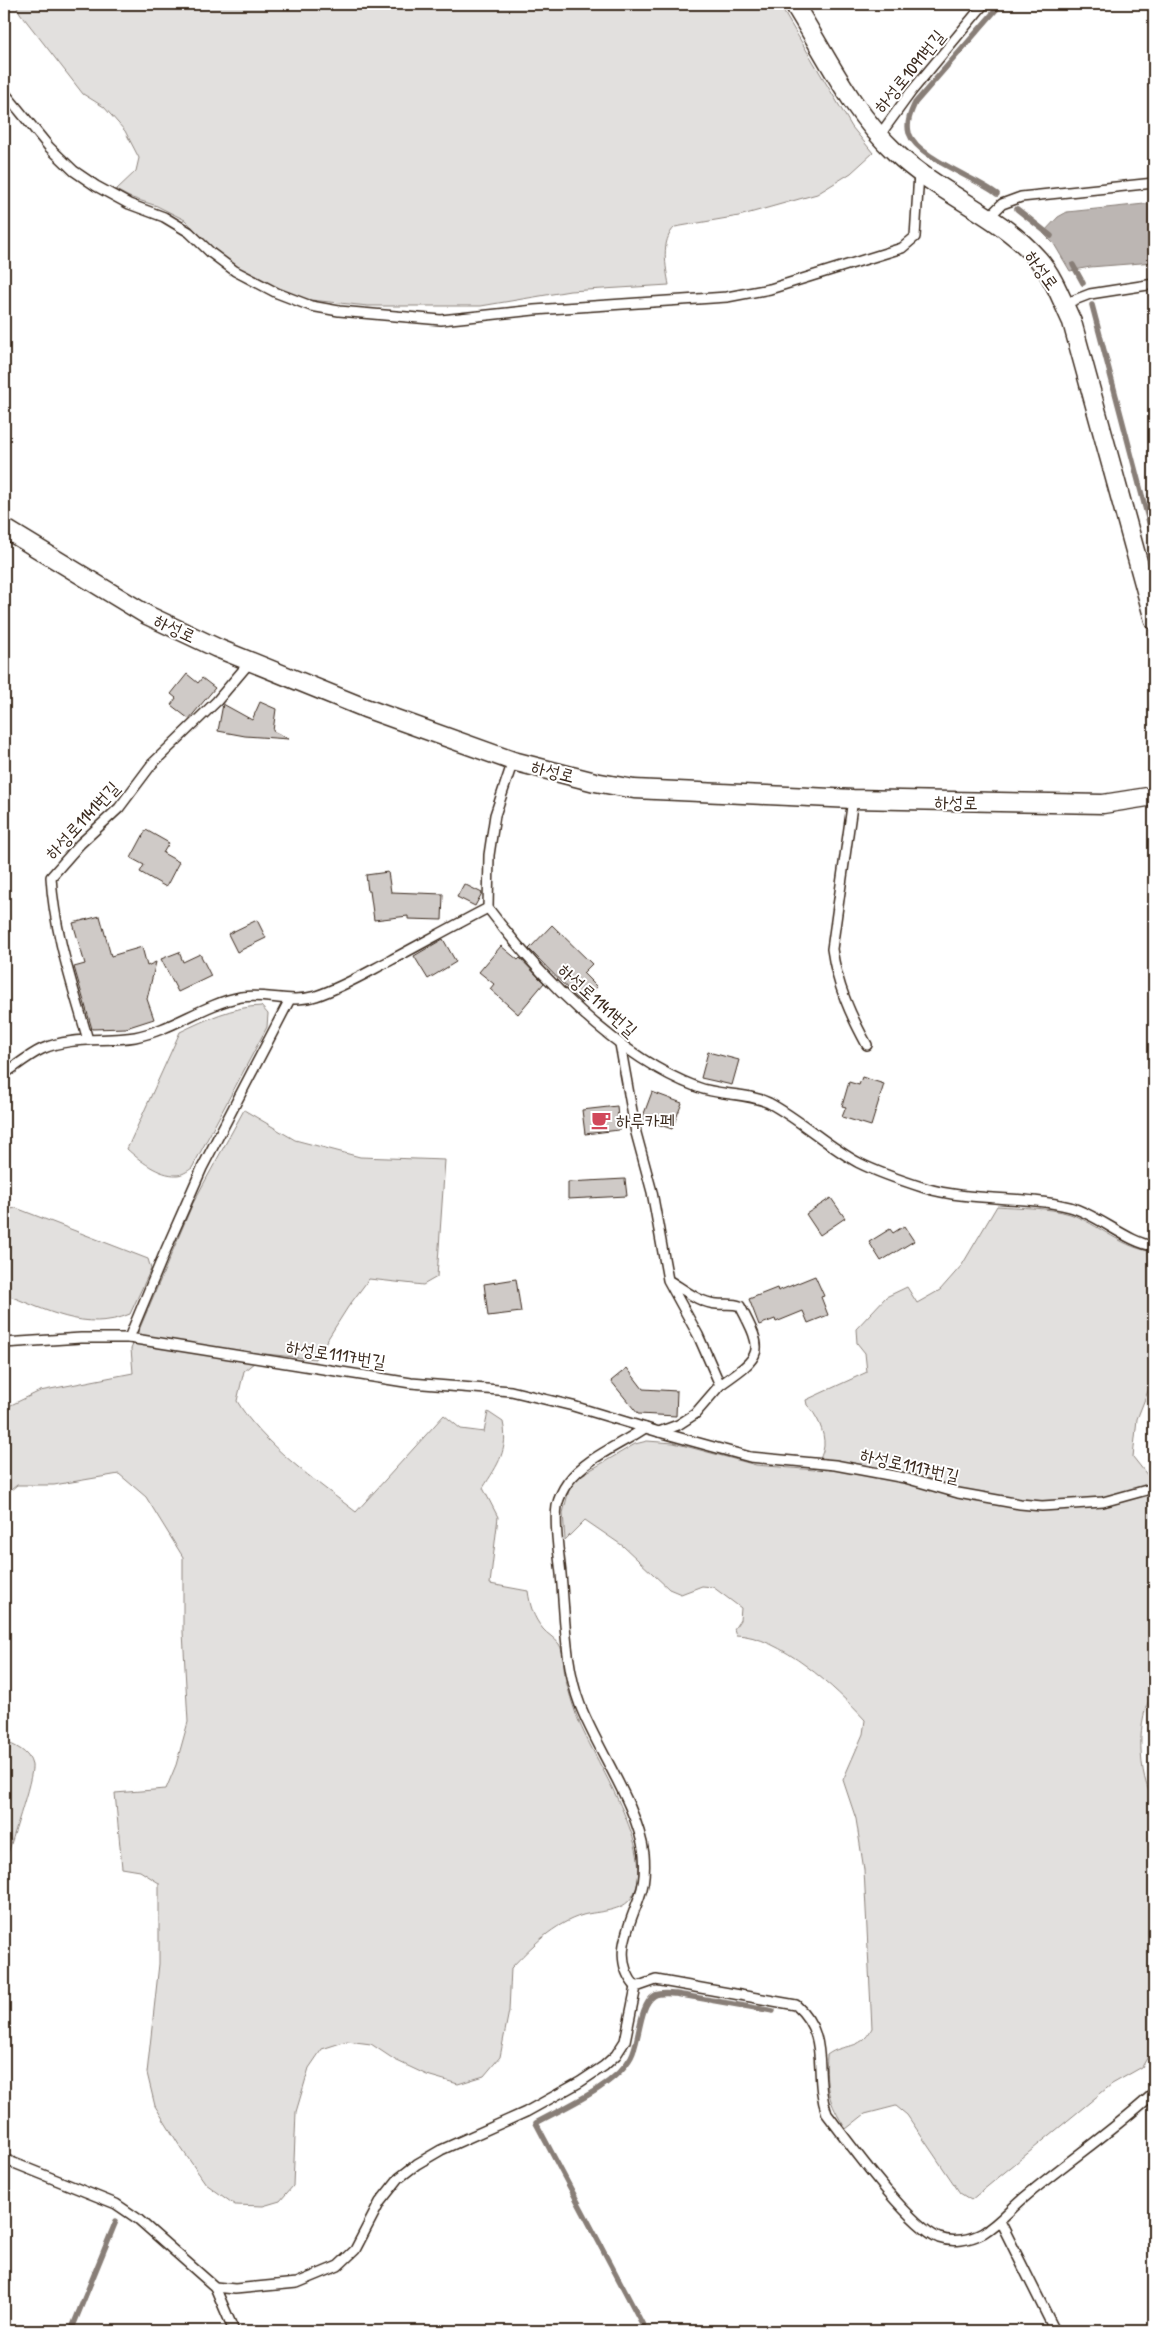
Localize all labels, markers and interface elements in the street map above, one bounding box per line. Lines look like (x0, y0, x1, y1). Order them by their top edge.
street label: 하성로1091번길 (868, 24, 951, 118)
street label: 하성로 (1019, 245, 1065, 295)
street label: 하성로 (150, 607, 200, 649)
street label: 하성로 (529, 754, 577, 788)
street label: 하성로1141번길 (39, 775, 125, 865)
street label: 하성로 (934, 789, 978, 815)
street label: 하성로1141번길 (553, 958, 643, 1043)
place label: 하루카페 (616, 1108, 674, 1133)
cafe icon: 하루카페 (590, 1109, 612, 1131)
street label: 하성로1117번길 (284, 1334, 388, 1374)
street label: 하성로1117번길 (858, 1441, 962, 1489)

